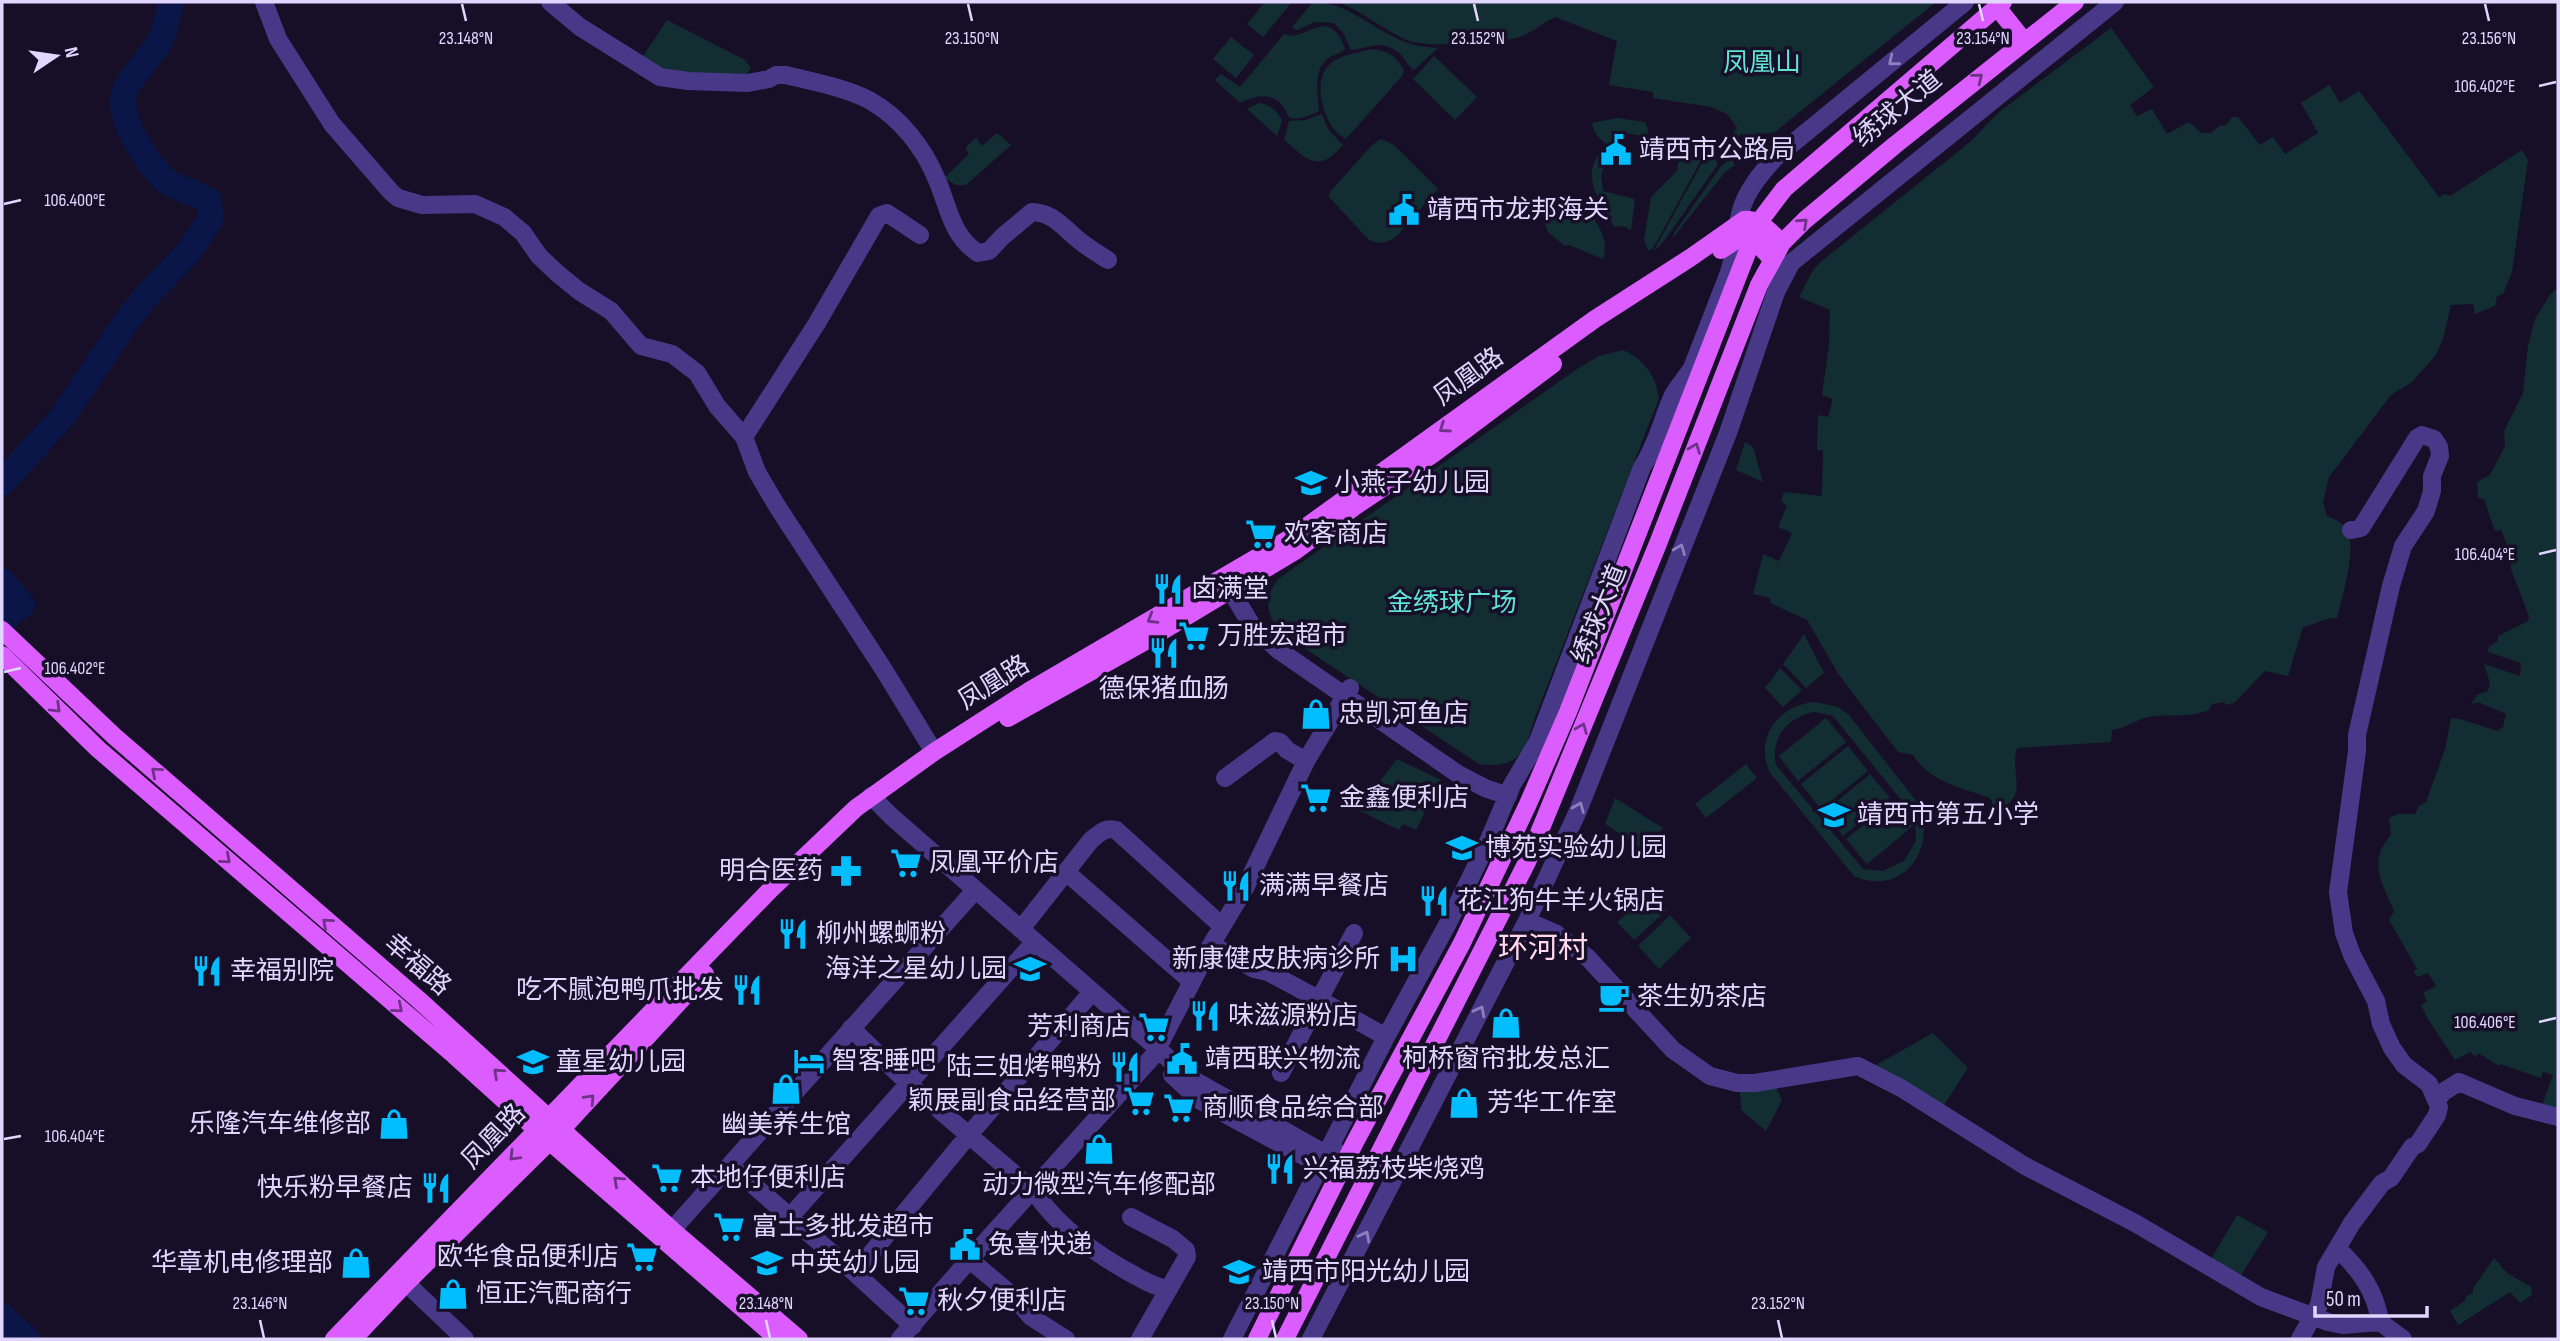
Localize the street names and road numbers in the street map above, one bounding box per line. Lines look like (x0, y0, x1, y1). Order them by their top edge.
street label: 绣球大道 (1848, 64, 1948, 154)
street label: 凤凰路 (1428, 342, 1510, 412)
street label: 绣球大道 (1566, 560, 1634, 668)
street label: 凤凰路 (953, 649, 1035, 717)
street label: 幸福路 (377, 928, 457, 1002)
street label: 凤凰路 (456, 1098, 532, 1176)

